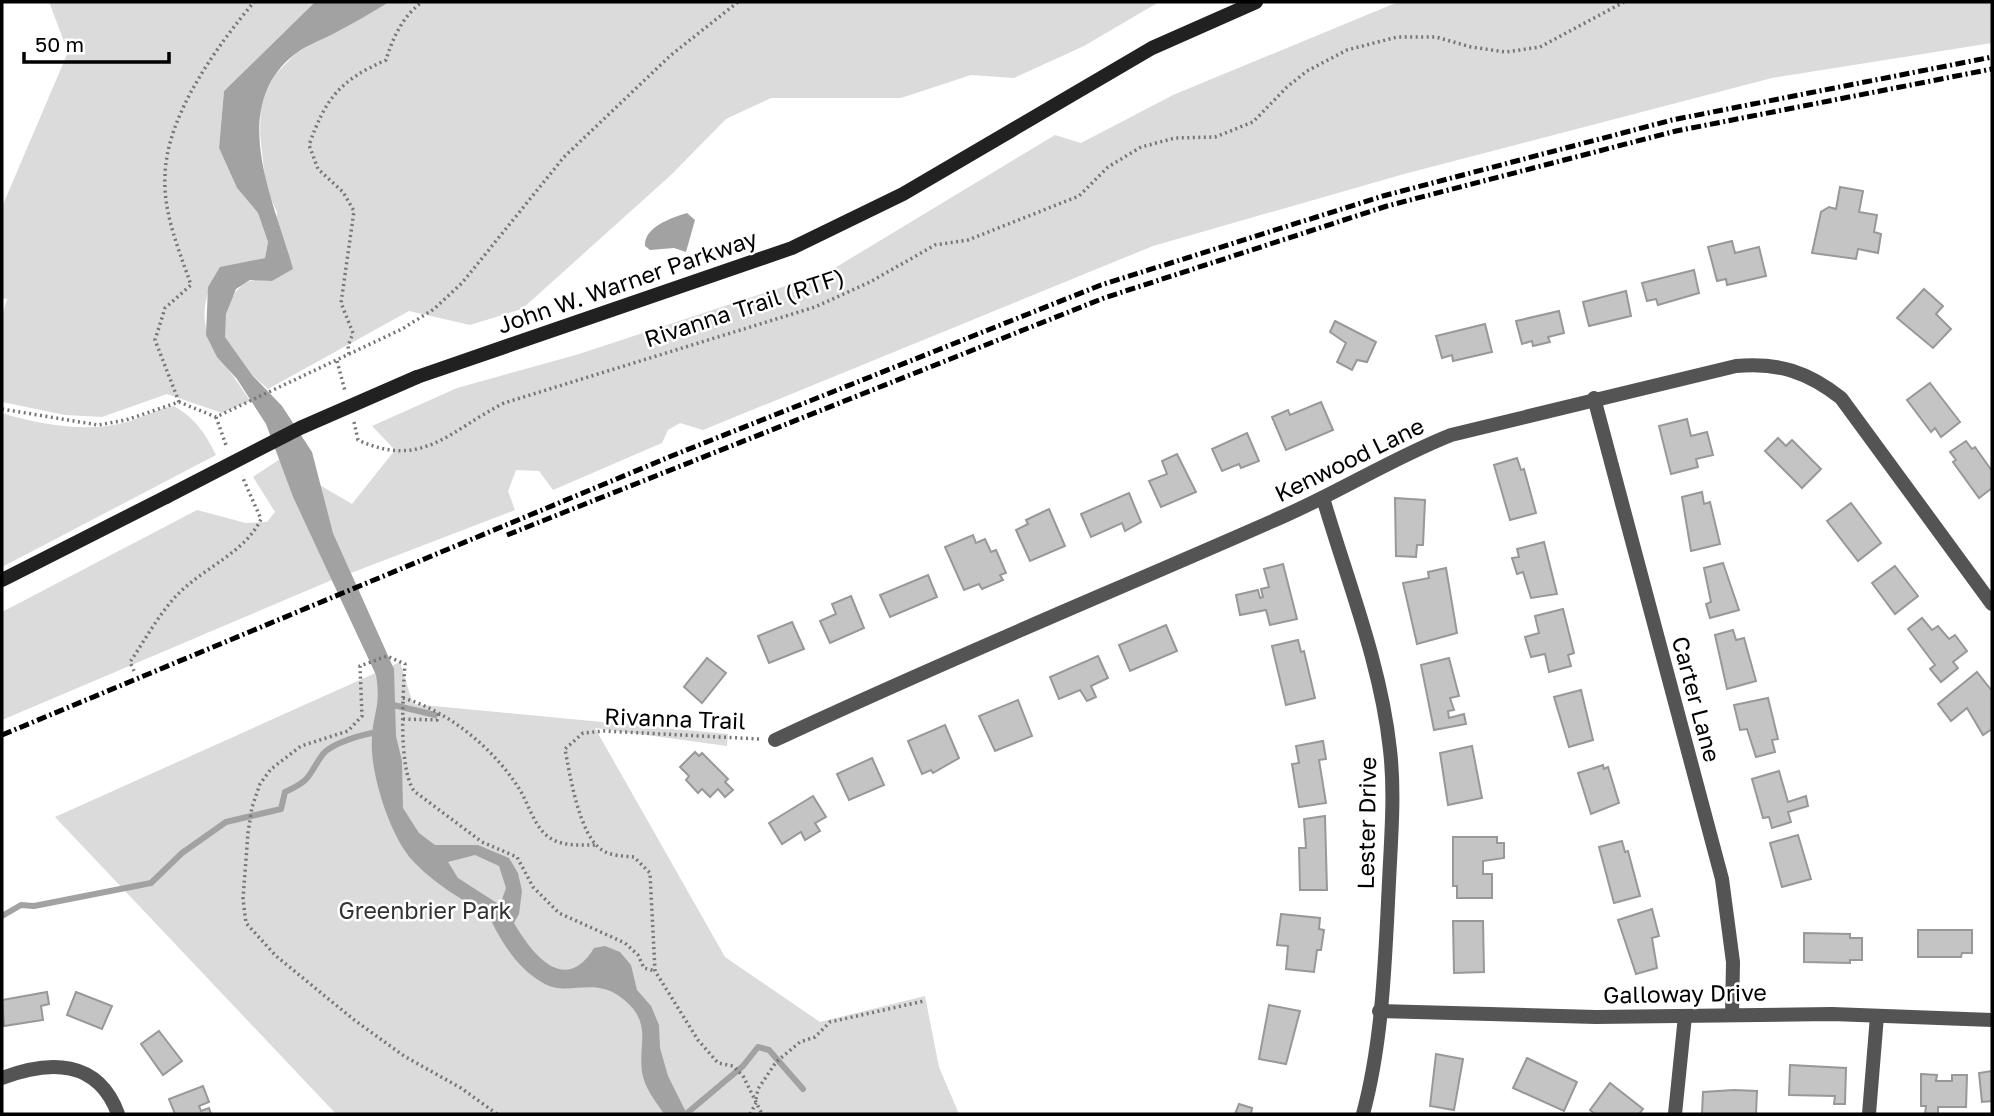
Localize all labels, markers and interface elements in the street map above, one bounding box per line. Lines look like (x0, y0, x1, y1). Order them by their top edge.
scale bar (24, 21, 170, 65)
text: 50 m (35, 31, 84, 57)
street label: John W. Warner Parkway (493, 223, 761, 339)
street label: Rivanna Trail (RTF) (641, 262, 847, 352)
street label: Kenwood Lane (1270, 411, 1428, 507)
street label: Carter Lane (1667, 633, 1727, 765)
street label: Rivanna Trail (604, 702, 746, 734)
street label: Lester Drive (1351, 756, 1381, 890)
park label: Greenbrier Park (339, 896, 511, 924)
street label: Galloway Drive (1603, 978, 1767, 1008)

